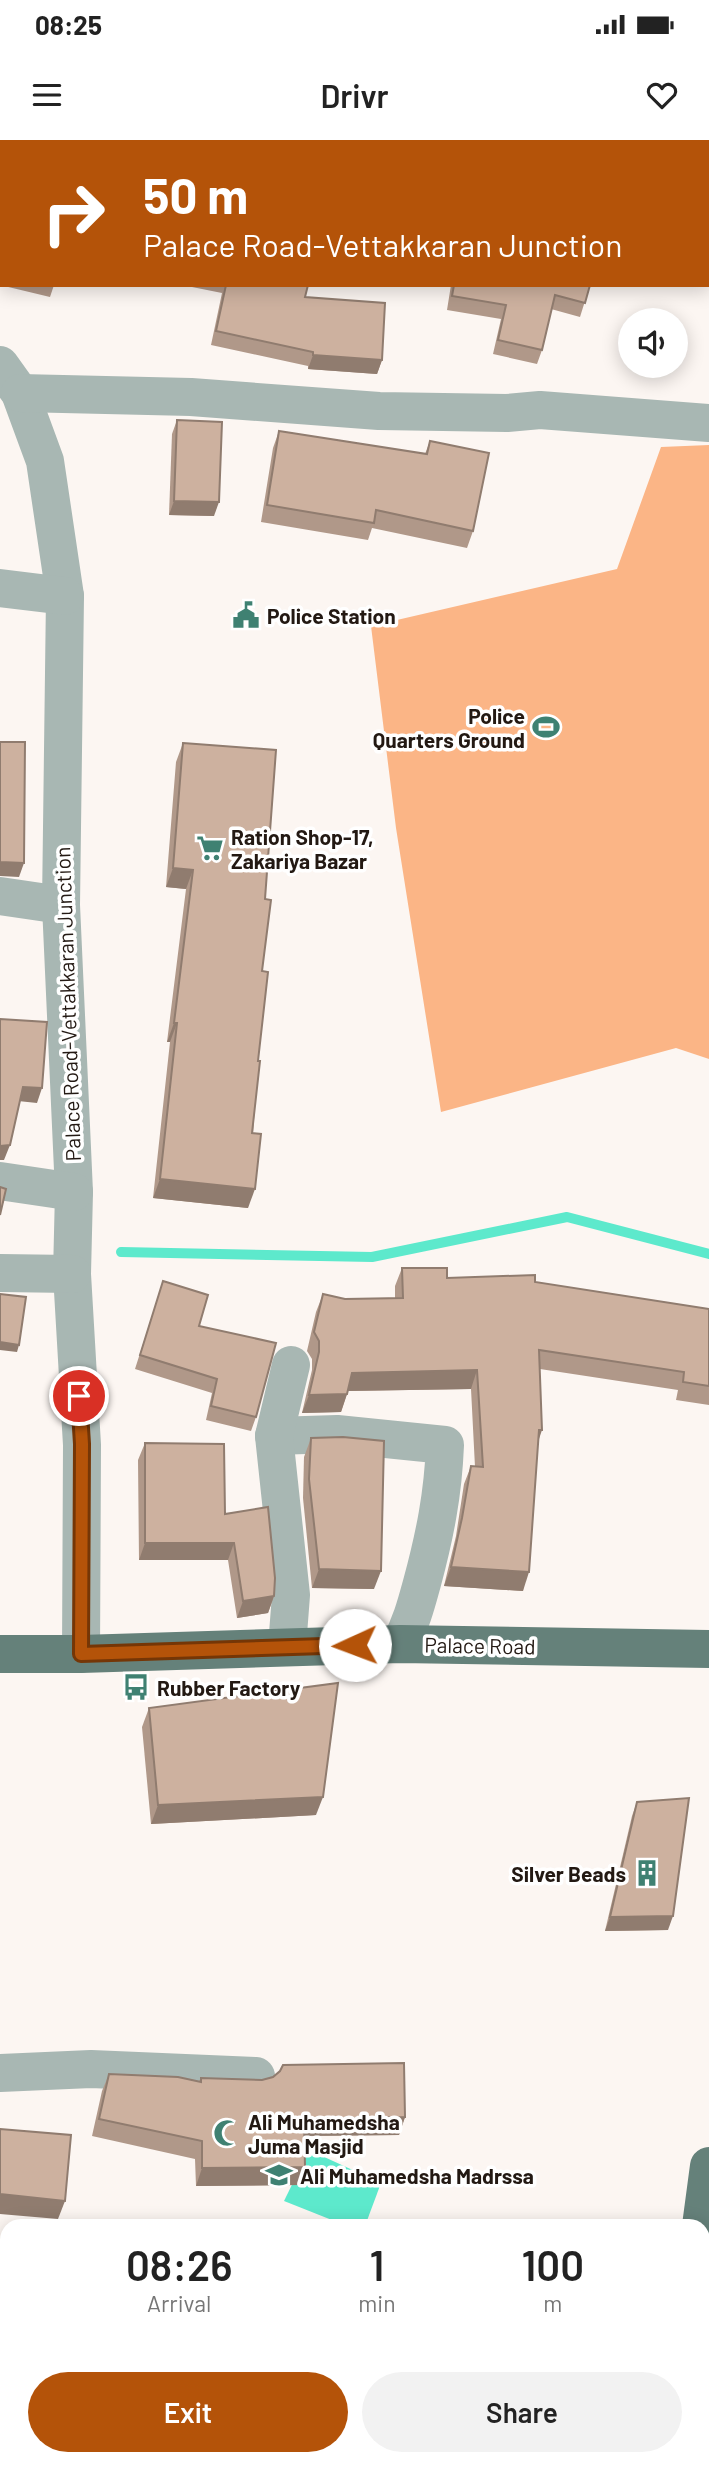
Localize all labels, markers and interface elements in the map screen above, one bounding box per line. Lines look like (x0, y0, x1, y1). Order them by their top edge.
text: 08:25 (35, 9, 102, 40)
icon: menu (28, 76, 66, 114)
text: Drivr (320, 76, 389, 114)
icon: heart (643, 76, 681, 114)
text: 50 m (143, 165, 248, 224)
icon: right (28, 168, 119, 259)
text: Palace Road-Vettakkaran Junction (143, 225, 623, 263)
map controls (618, 308, 688, 378)
button: sound (618, 308, 688, 378)
public building icon: Police Station (231, 600, 261, 630)
place label: Police Station (267, 603, 396, 628)
place label: Police Quarters Ground (373, 703, 525, 752)
sports icon: Police Quarters Ground (531, 712, 561, 742)
place label: Ration Shop-17, Zakariya Bazar (231, 824, 374, 873)
supermarket icon: Ration Shop-17, Zakariya Bazar (195, 833, 225, 863)
street label: Palace Road-Vettakkaran Junction (49, 846, 85, 1162)
pin (49, 1366, 109, 1426)
icon: arrive (60, 1377, 98, 1415)
position arrow (318, 1608, 392, 1682)
street label: Palace Road (424, 1632, 536, 1658)
bus stop icon: Rubber Factory (121, 1672, 151, 1702)
place label: Rubber Factory (157, 1675, 301, 1700)
building icon: Silver Beads (632, 1858, 662, 1888)
place label: Silver Beads (511, 1861, 626, 1886)
place label: Ali Muhamedsha Juma Masjid (248, 2109, 400, 2158)
mosque icon: Ali Muhamedsha Juma Masjid (212, 2118, 242, 2148)
school or university icon: Ali Muhamedsha Madrssa (264, 2160, 294, 2190)
place label: Ali Muhamedsha Madrssa (300, 2163, 534, 2188)
text: 08:26 (126, 2239, 232, 2289)
text: 1 (370, 2239, 384, 2289)
text: 100 (522, 2239, 584, 2289)
text: Arrival (147, 2289, 211, 2317)
text: min (358, 2289, 396, 2317)
text: m (543, 2289, 562, 2317)
button: Exit (28, 2372, 348, 2452)
button: Share (362, 2372, 682, 2452)

